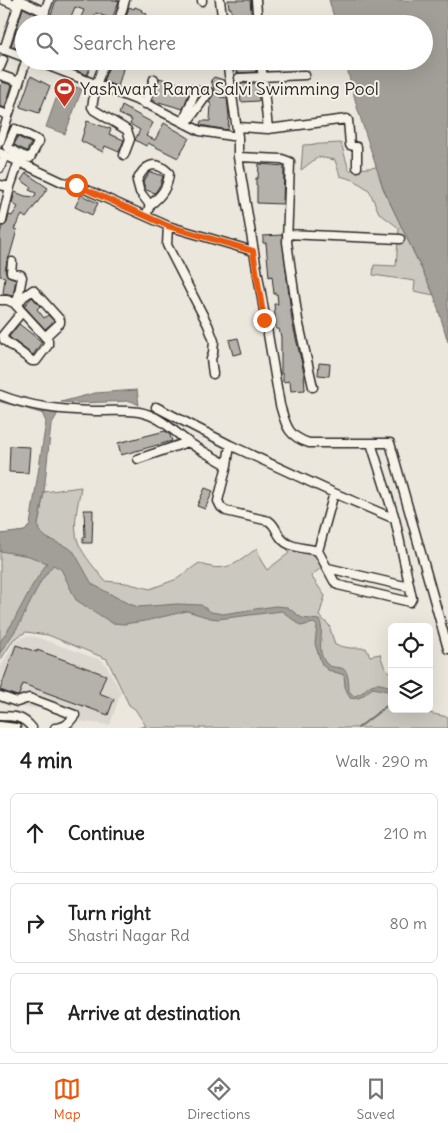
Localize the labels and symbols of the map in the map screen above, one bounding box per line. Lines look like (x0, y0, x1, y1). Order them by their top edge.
sports icon: Yashwant Rama Salvi Swimming Pool (52, 77, 76, 108)
place label: Yashwant Rama Salvi Swimming Pool (80, 77, 379, 100)
route start (65, 174, 88, 197)
route end (253, 309, 276, 332)

